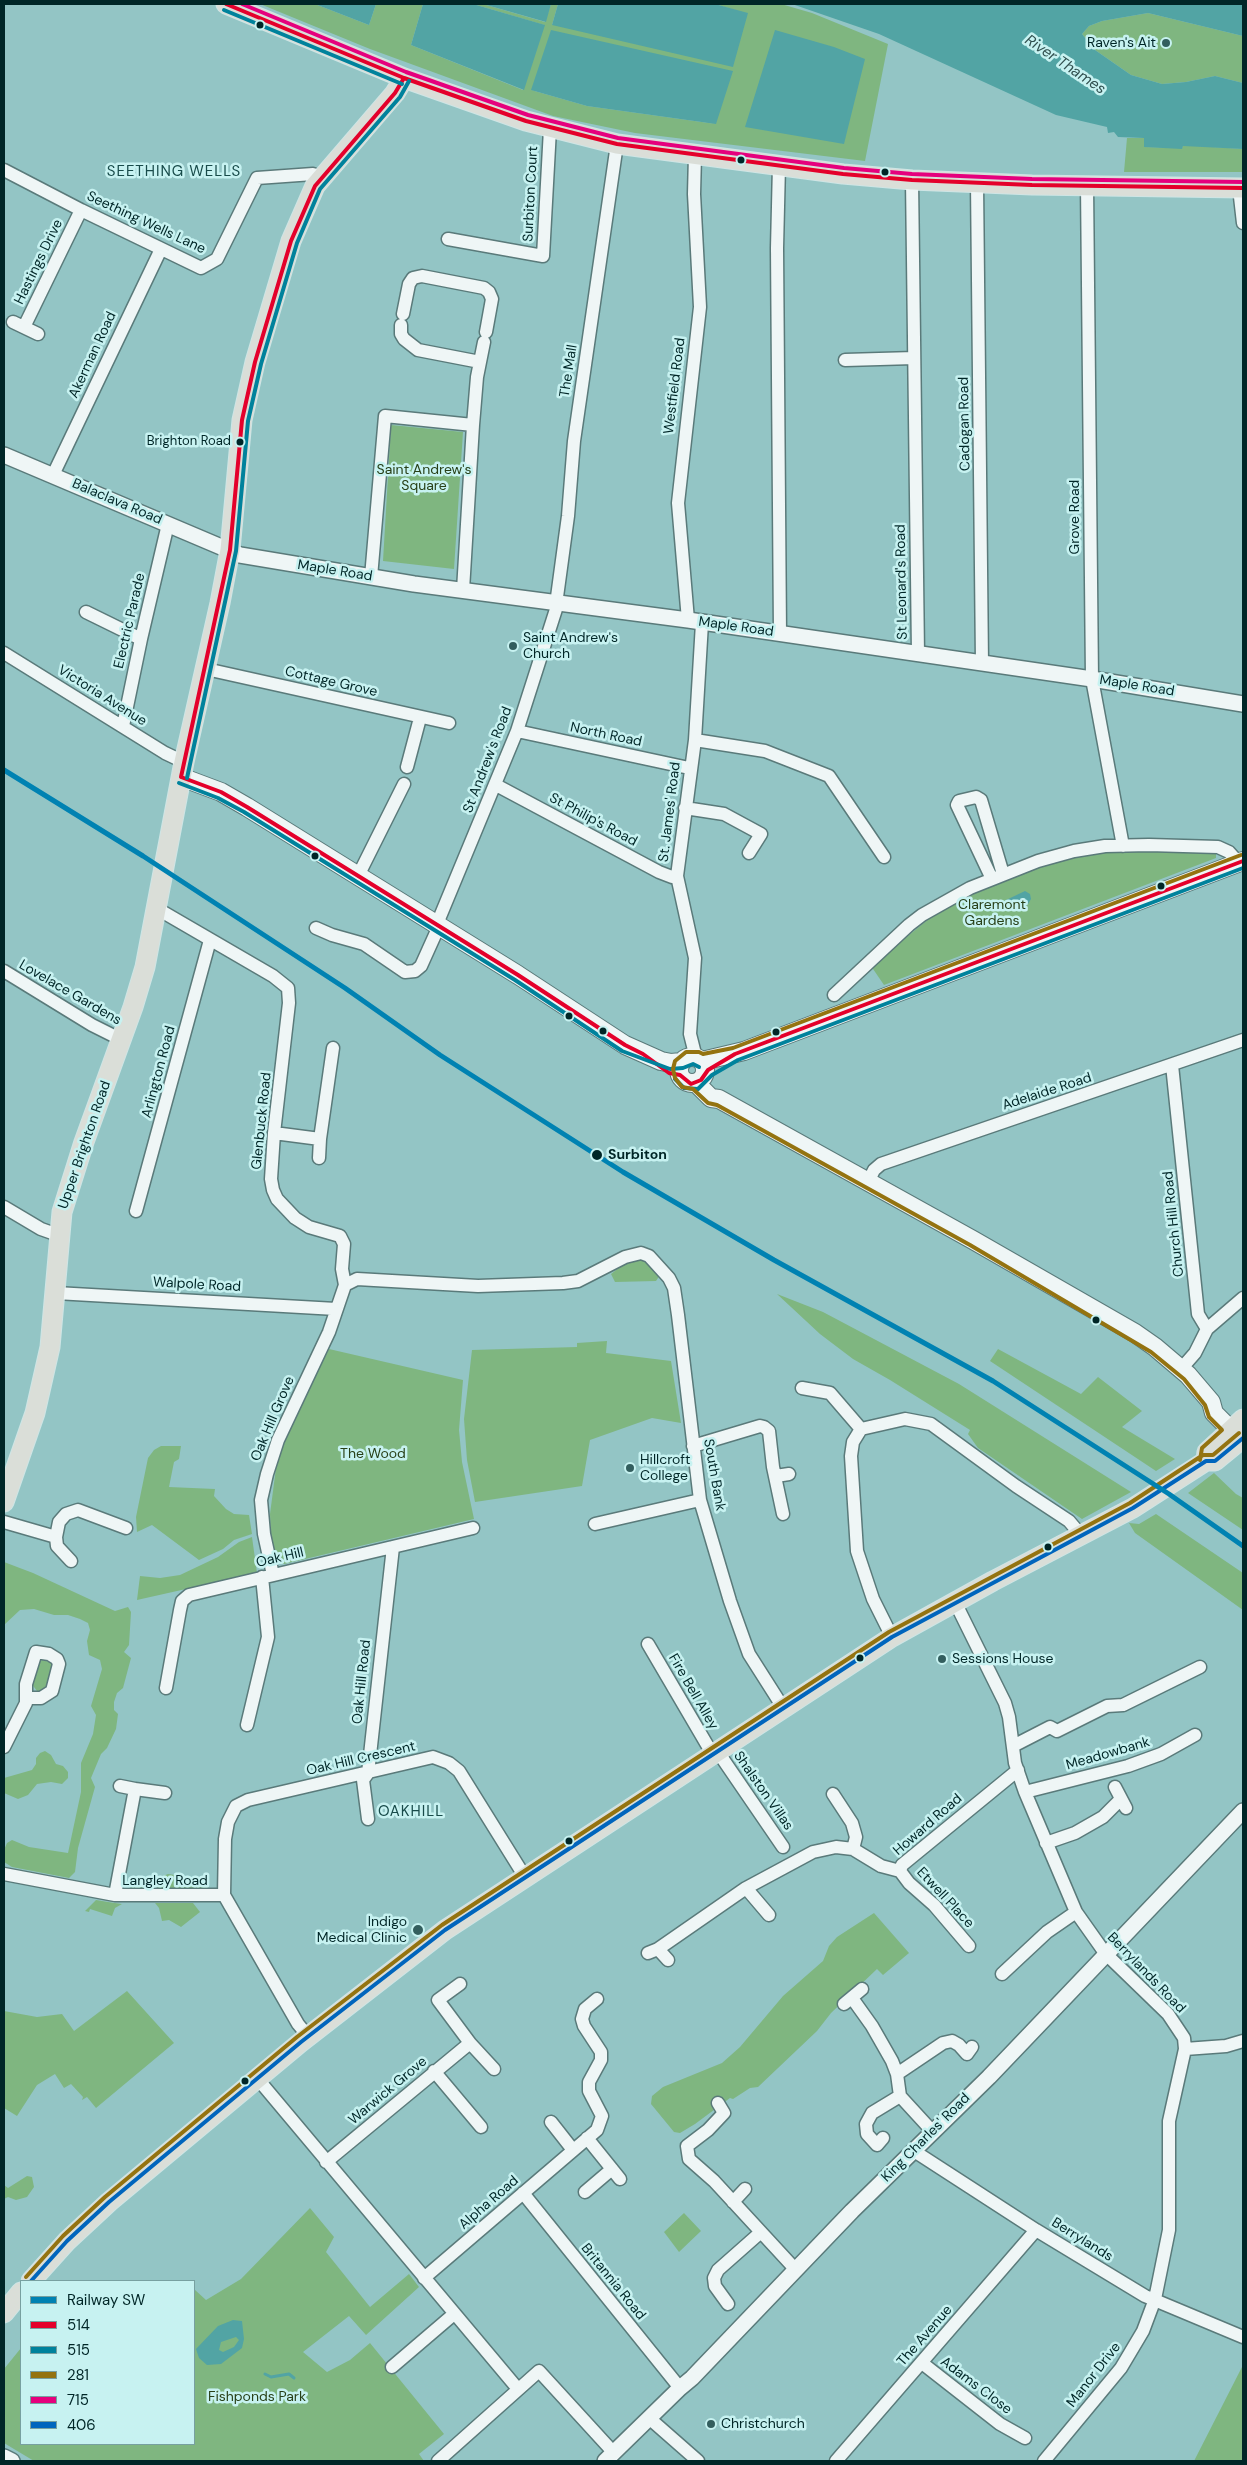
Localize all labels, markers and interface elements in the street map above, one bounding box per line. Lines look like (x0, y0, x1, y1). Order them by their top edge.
unlabelled marker (255, 20, 265, 30)
water label: River Thames (1021, 31, 1109, 99)
place label: Raven's Ait (1087, 35, 1156, 51)
marker: Raven's Ait (1160, 37, 1172, 49)
street label: Surbiton Court (520, 146, 542, 242)
unlabelled marker (736, 155, 746, 165)
district label: SEETHING WELLS (105, 163, 243, 181)
unlabelled marker (880, 167, 890, 177)
street label: Seething Wells Lane (84, 188, 208, 258)
street label: Hastings Drive (11, 217, 67, 307)
street label: Akerman Road (66, 309, 120, 401)
street label: Westfield Road (661, 337, 689, 435)
street label: The Mall (557, 343, 581, 399)
street label: Cadogan Road (956, 377, 974, 471)
place label: Brighton Road (147, 434, 231, 450)
marker: Brighton Road (235, 437, 245, 447)
park label: Saint Andrew's Square (377, 462, 471, 494)
street label: Balaclava Road (69, 475, 165, 529)
street label: Grove Road (1067, 480, 1083, 554)
street label: St Leonard's Road (893, 524, 911, 640)
street label: Maple Road (296, 557, 374, 585)
street label: Electric Parade (111, 572, 149, 670)
street label: Maple Road (697, 613, 775, 641)
place label: Saint Andrew's Church (523, 630, 618, 662)
marker: Saint Andrew's Church (507, 640, 519, 652)
street label: Victoria Avenue (54, 662, 150, 730)
street label: Cottage Grove (283, 663, 379, 701)
street label: Maple Road (1098, 672, 1176, 700)
street label: St Andrew's Road (460, 705, 516, 815)
street label: North Road (569, 719, 643, 751)
street label: St. James' Road (656, 761, 684, 863)
street label: St Philip's Road (546, 790, 640, 850)
unlabelled marker (310, 851, 320, 861)
unlabelled marker (1156, 881, 1166, 891)
park label: Claremont Gardens (958, 897, 1026, 930)
street label: Lovelace Gardens (16, 957, 124, 1029)
unlabelled marker (564, 1011, 574, 1021)
street label: Arlington Road (139, 1024, 179, 1120)
unlabelled marker (598, 1026, 608, 1036)
unlabelled marker (771, 1027, 781, 1037)
street label: Adelaide Road (1000, 1070, 1094, 1114)
street label: Glenbuck Road (249, 1071, 275, 1171)
street label: Upper Brighton Road (55, 1079, 115, 1211)
place label: Surbiton (608, 1147, 667, 1163)
marker: Surbiton (590, 1148, 604, 1162)
street label: Church Hill Road (1160, 1170, 1188, 1278)
street label: Walpole Road (153, 1274, 241, 1296)
unlabelled marker (1091, 1315, 1101, 1325)
street label: Oak Hill Grove (248, 1374, 298, 1464)
street label: South Bank (699, 1438, 729, 1512)
park label: The Wood (340, 1446, 406, 1462)
place label: Hillcroft College (640, 1452, 691, 1484)
marker: Hillcroft College (624, 1462, 636, 1474)
unlabelled marker (1043, 1542, 1053, 1552)
street label: Oak Hill (255, 1544, 305, 1572)
street label: Oak Hill Road (349, 1639, 375, 1725)
street label: Fire Bell Alley (665, 1651, 721, 1733)
place label: Sessions House (952, 1651, 1053, 1667)
unlabelled marker (855, 1653, 865, 1663)
marker: Sessions House (936, 1653, 948, 1665)
street label: Meadowbank (1064, 1734, 1152, 1774)
street label: Oak Hill Crescent (305, 1738, 417, 1780)
street label: Shalston Villas (730, 1748, 796, 1834)
street label: Howard Road (890, 1791, 966, 1859)
district label: OAKHILL (377, 1803, 445, 1821)
unlabelled marker (564, 1836, 574, 1846)
street label: Etwell Place (913, 1864, 977, 1932)
street label: Langley Road (122, 1873, 208, 1889)
place label: Indigo Medical Clinic (317, 1914, 407, 1946)
marker: Indigo Medical Clinic (411, 1923, 425, 1937)
street label: Berrylands Road (1103, 1929, 1189, 2017)
street label: Warwick Grove (345, 2053, 431, 2129)
unlabelled marker (240, 2076, 250, 2086)
street label: King Charles' Road (878, 2090, 974, 2186)
street label: Alpha Road (456, 2173, 522, 2233)
street label: Berrylands (1048, 2215, 1116, 2265)
street label: Britannia Road (577, 2240, 649, 2324)
legend (20, 2280, 195, 2445)
text: Railway SW (67, 2290, 145, 2310)
street label: The Avenue (894, 2302, 956, 2370)
text: 514 (67, 2315, 90, 2335)
street label: Manor Drive (1063, 2339, 1125, 2411)
text: 515 (67, 2340, 90, 2360)
street label: Adams Close (937, 2354, 1015, 2418)
text: 281 (67, 2365, 89, 2385)
park label: Fishponds Park (208, 2389, 306, 2405)
text: 715 (67, 2390, 89, 2410)
text: 406 (67, 2415, 96, 2435)
place label: Christchurch (721, 2416, 805, 2432)
marker: Christchurch (705, 2418, 717, 2430)

